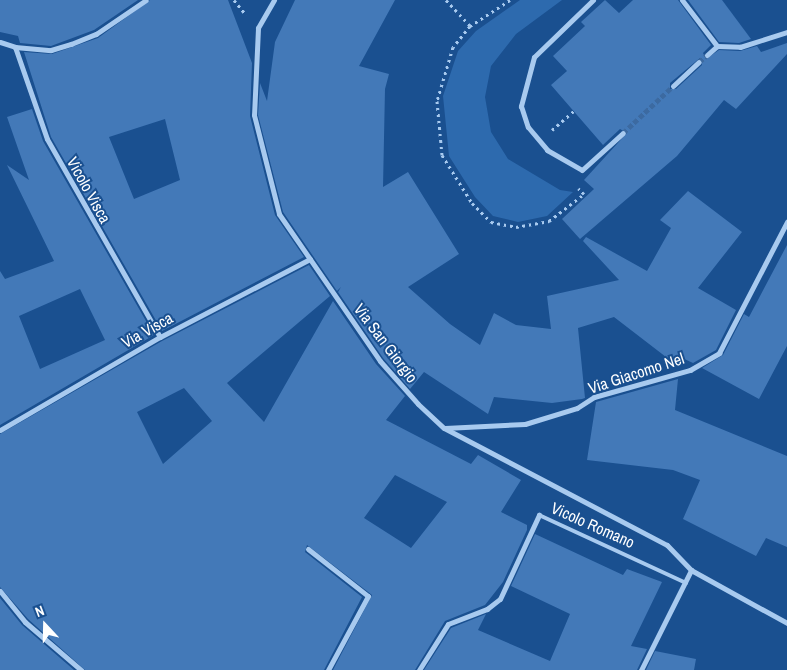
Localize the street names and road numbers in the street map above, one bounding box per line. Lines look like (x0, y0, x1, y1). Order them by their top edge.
street label: Vicolo Visca (63, 154, 115, 226)
street label: Via San Giorgio (350, 300, 422, 386)
street label: Via Visca (118, 308, 176, 352)
street label: Via Giacomo Nel (586, 348, 686, 398)
street label: Vicolo Romano (548, 498, 638, 552)

